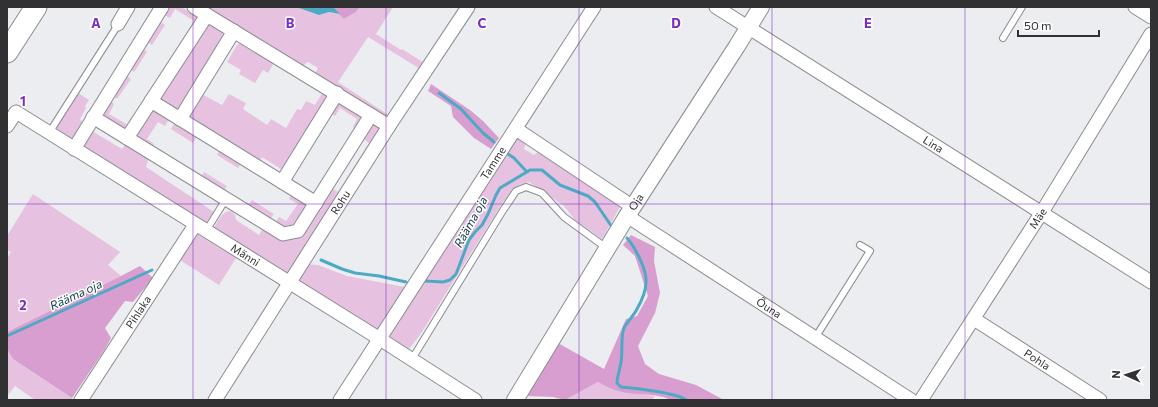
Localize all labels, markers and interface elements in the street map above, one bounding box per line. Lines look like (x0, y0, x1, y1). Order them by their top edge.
scale bar (1018, 12, 1099, 38)
text: A (91, 15, 101, 31)
text: B (286, 15, 295, 31)
text: C (478, 15, 487, 31)
text: D (671, 15, 681, 31)
text: E (864, 15, 872, 31)
text: 50 m (1024, 18, 1052, 32)
text: 1 (20, 93, 26, 109)
street label: Lina (921, 133, 946, 155)
street label: Tamme (477, 144, 508, 182)
street label: Rohu (328, 188, 352, 217)
street label: Oja (625, 191, 646, 213)
water label: Rääma oja (450, 194, 490, 249)
street label: Mäe (1026, 205, 1049, 231)
street label: Männi (229, 241, 263, 269)
water label: Rääma oja (47, 276, 104, 312)
street label: Pihlaka (123, 293, 153, 331)
street label: Õuna (754, 295, 784, 320)
text: 2 (19, 297, 27, 313)
street label: Pohla (1022, 346, 1053, 372)
north arrow (1106, 355, 1146, 395)
text: N (1109, 370, 1122, 379)

